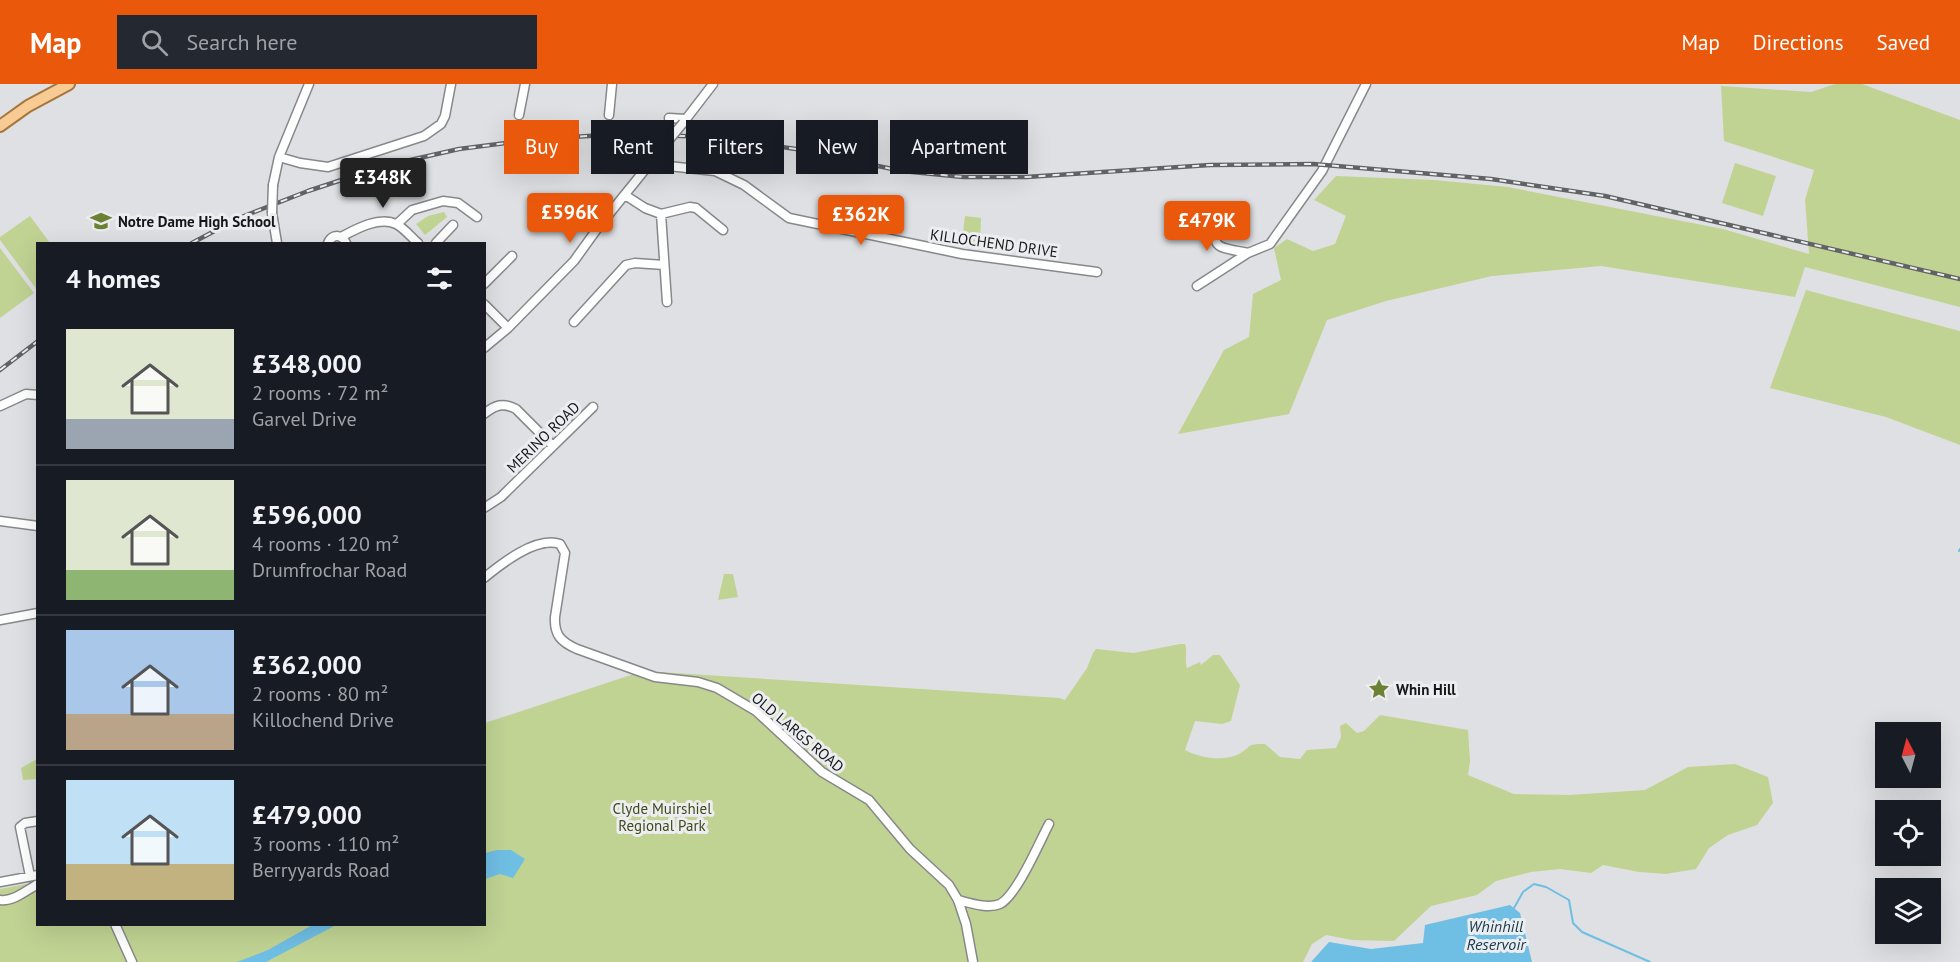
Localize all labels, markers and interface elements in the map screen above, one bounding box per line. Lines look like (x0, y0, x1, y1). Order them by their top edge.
search box (117, 15, 537, 69)
text: Map (30, 24, 81, 61)
icon: search (138, 26, 171, 59)
text: Search here (186, 28, 297, 56)
text: Map (1681, 29, 1720, 56)
text: Directions (1753, 29, 1844, 56)
text: Saved (1877, 29, 1930, 56)
chip: Buy (504, 120, 579, 174)
chip: Rent (591, 120, 674, 174)
chip: Filters (686, 120, 784, 174)
chip: New (796, 120, 878, 174)
chip: Apartment (890, 120, 1028, 174)
pin: £348K (341, 158, 425, 209)
text: £348K (354, 164, 412, 190)
pin: £596K (528, 193, 612, 244)
pin: £362K (819, 195, 903, 246)
text: £596K (541, 199, 599, 225)
text: £362K (832, 201, 890, 227)
pin: £479K (1165, 201, 1249, 252)
text: £479K (1178, 207, 1236, 233)
school or university icon: Notre Dame High School (89, 209, 113, 233)
place label: Notre Dame High School (118, 212, 276, 231)
street label: KILLOCHEND DRIVE (929, 225, 1059, 261)
text: 4 homes (66, 262, 161, 295)
icon: filters (423, 262, 456, 295)
text: £348,000 (252, 347, 362, 380)
icon: home (114, 353, 186, 425)
text: 2 rooms · 72 m² (252, 380, 388, 406)
street label: MERINO ROAD (502, 397, 584, 477)
text: Garvel Drive (252, 406, 357, 432)
text: £596,000 (252, 498, 362, 531)
icon: home (114, 504, 186, 576)
text: 4 rooms · 120 m² (252, 531, 399, 557)
text: Drumfrochar Road (252, 557, 407, 583)
text: £362,000 (252, 648, 362, 681)
icon: home (114, 654, 186, 726)
place icon: Whin Hill (1367, 677, 1391, 701)
place label: Whin Hill (1396, 680, 1456, 699)
text: 2 rooms · 80 m² (252, 681, 388, 707)
street label: OLD LARGS ROAD (748, 688, 848, 776)
text: Killochend Drive (252, 707, 394, 733)
north arrow (1875, 722, 1941, 788)
map controls (1875, 722, 1941, 944)
text: £479,000 (252, 798, 362, 831)
park label: Clyde Muirshiel Regional Park (612, 799, 712, 835)
button: locate (1875, 800, 1941, 866)
icon: home (114, 804, 186, 876)
text: 3 rooms · 110 m² (252, 831, 399, 857)
text: Berryyards Road (252, 857, 390, 883)
button: layers (1875, 878, 1941, 944)
water label: Whinhill Reservoir (1466, 916, 1527, 954)

